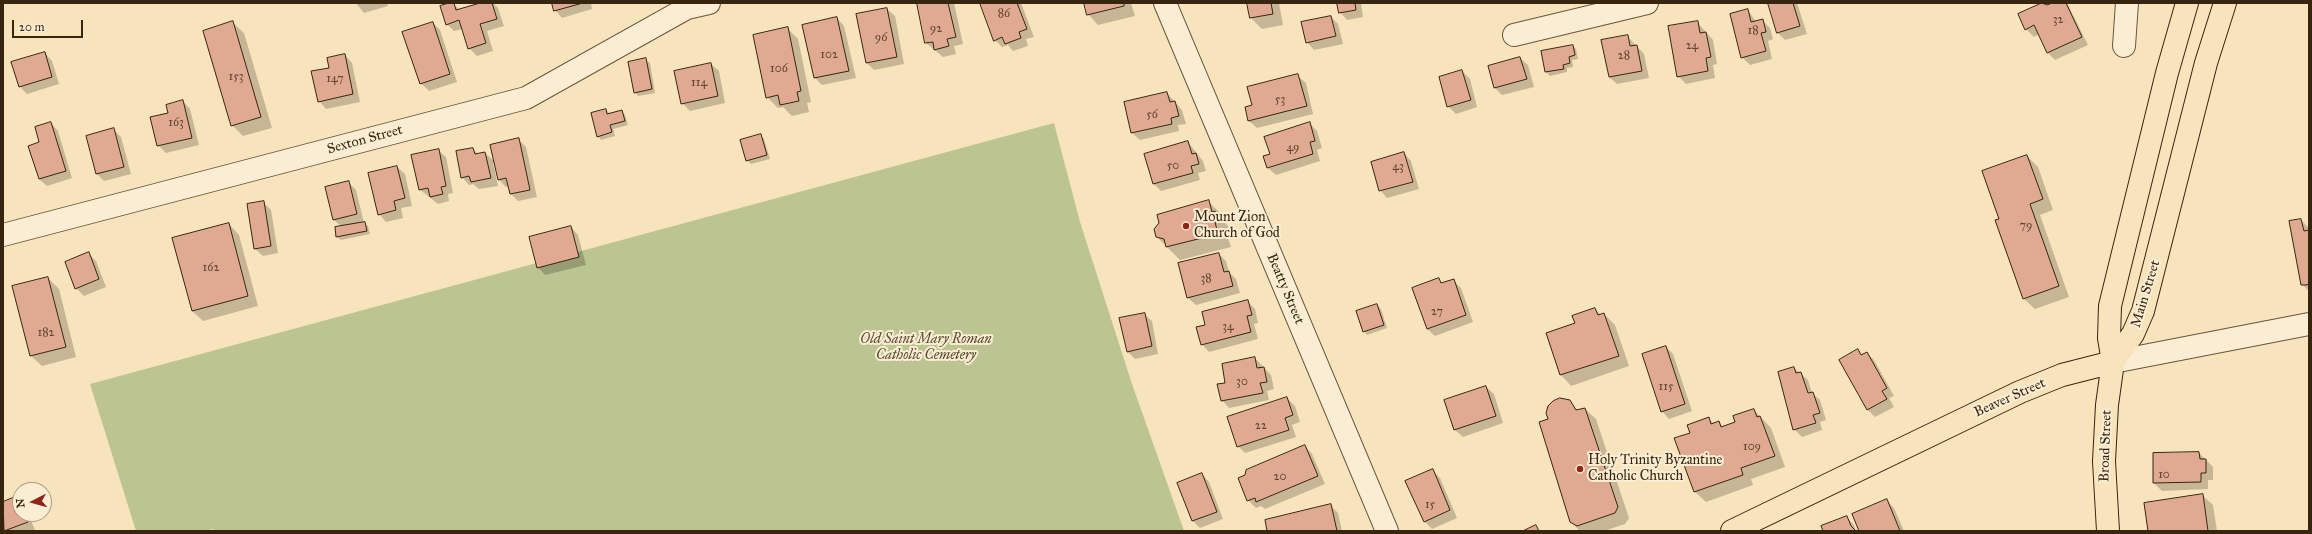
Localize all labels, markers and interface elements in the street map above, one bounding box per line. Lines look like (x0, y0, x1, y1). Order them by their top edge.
house number: 86 (998, 7, 1010, 21)
scale bar (14, 12, 85, 38)
house number: 32 (2053, 13, 2063, 27)
text: 20 m (19, 20, 45, 34)
house number: 92 (930, 22, 942, 36)
house number: 18 (1747, 24, 1759, 38)
house number: 96 (875, 31, 887, 45)
house number: 24 (1686, 39, 1698, 53)
house number: 102 (820, 48, 838, 62)
house number: 28 (1618, 49, 1630, 63)
house number: 106 (770, 62, 788, 76)
house number: 153 (228, 70, 244, 84)
house number: 147 (326, 72, 344, 86)
house number: 114 (691, 76, 707, 90)
house number: 53 (1275, 93, 1285, 107)
house number: 56 (1146, 108, 1158, 122)
house number: 163 (168, 116, 184, 130)
street label: Sexton Street (325, 122, 405, 158)
house number: 49 (1286, 141, 1300, 155)
house number: 50 (1167, 159, 1179, 173)
house number: 43 (1392, 160, 1404, 174)
place label: Mount Zion Church of God (1194, 210, 1280, 242)
house number: 79 (2020, 219, 2032, 233)
marker: Mount Zion Church of God (1181, 221, 1191, 231)
street label: Beatty Street (1263, 251, 1307, 327)
street label: Main Street (2128, 258, 2164, 330)
house number: 162 (203, 261, 219, 275)
house number: 38 (1200, 272, 1212, 286)
house number: 27 (1431, 305, 1443, 319)
house number: 34 (1222, 320, 1234, 334)
house number: 182 (37, 326, 55, 340)
park label: Old Saint Mary Roman Catholic Cemetery (860, 332, 992, 364)
house number: 30 (1236, 375, 1248, 389)
street label: Beaver Street (1972, 375, 2048, 421)
house number: 115 (1659, 380, 1673, 394)
street label: Broad Street (2096, 410, 2116, 482)
house number: 22 (1255, 419, 1267, 433)
house number: 109 (1743, 440, 1761, 454)
place label: Holy Trinity Byzantine Catholic Church (1588, 453, 1722, 486)
marker: Holy Trinity Byzantine Catholic Church (1575, 464, 1585, 474)
house number: 10 (2158, 468, 2170, 482)
house number: 20 (1274, 470, 1286, 484)
north arrow (12, 482, 52, 522)
text: N (14, 498, 28, 509)
house number: 15 (1425, 498, 1435, 512)

